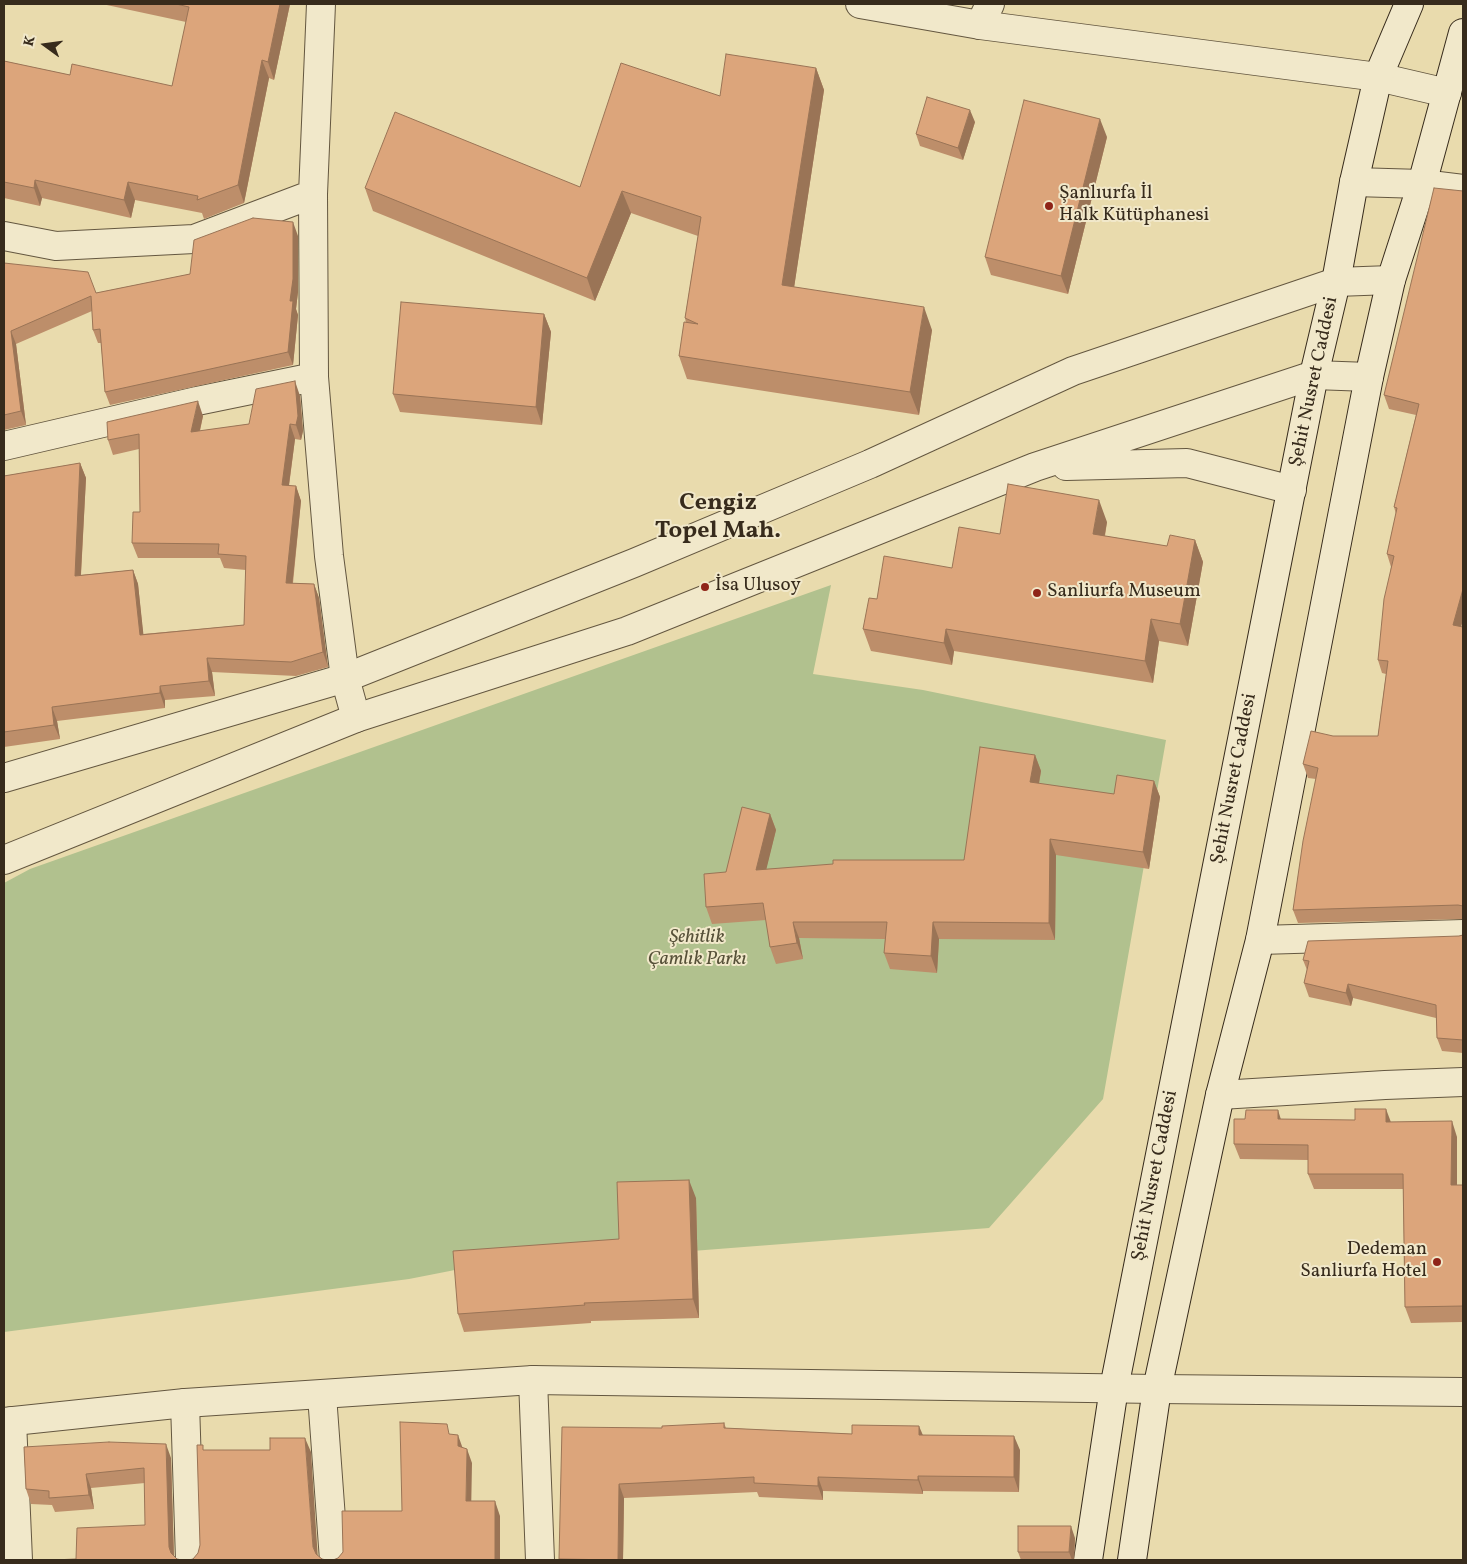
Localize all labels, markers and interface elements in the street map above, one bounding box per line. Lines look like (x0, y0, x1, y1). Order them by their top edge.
north arrow (20, 20, 70, 70)
text: K (20, 34, 40, 48)
place label: Şanlıurfa İl Halk Kütüphanesi (1059, 184, 1209, 228)
marker: Şanlıurfa İl Halk Kütüphanesi (1043, 200, 1055, 212)
street label: Şehit Nusret Caddesi (1286, 295, 1344, 469)
district label: Cengiz Topel Mah. (655, 491, 781, 547)
place label: İsa Ulusoy (715, 576, 801, 598)
marker: İsa Ulusoy (699, 581, 711, 593)
place label: Sanliurfa Museum (1047, 582, 1201, 604)
marker: Sanliurfa Museum (1031, 587, 1043, 599)
street label: Şehit Nusret Caddesi (1207, 692, 1263, 866)
park label: Şehitlik Çamlık Parkı (648, 928, 746, 972)
street label: Şehit Nusret Caddesi (1128, 1089, 1184, 1263)
place label: Dedeman Sanliurfa Hotel (1300, 1240, 1427, 1284)
marker: Dedeman Sanliurfa Hotel (1431, 1256, 1443, 1268)

